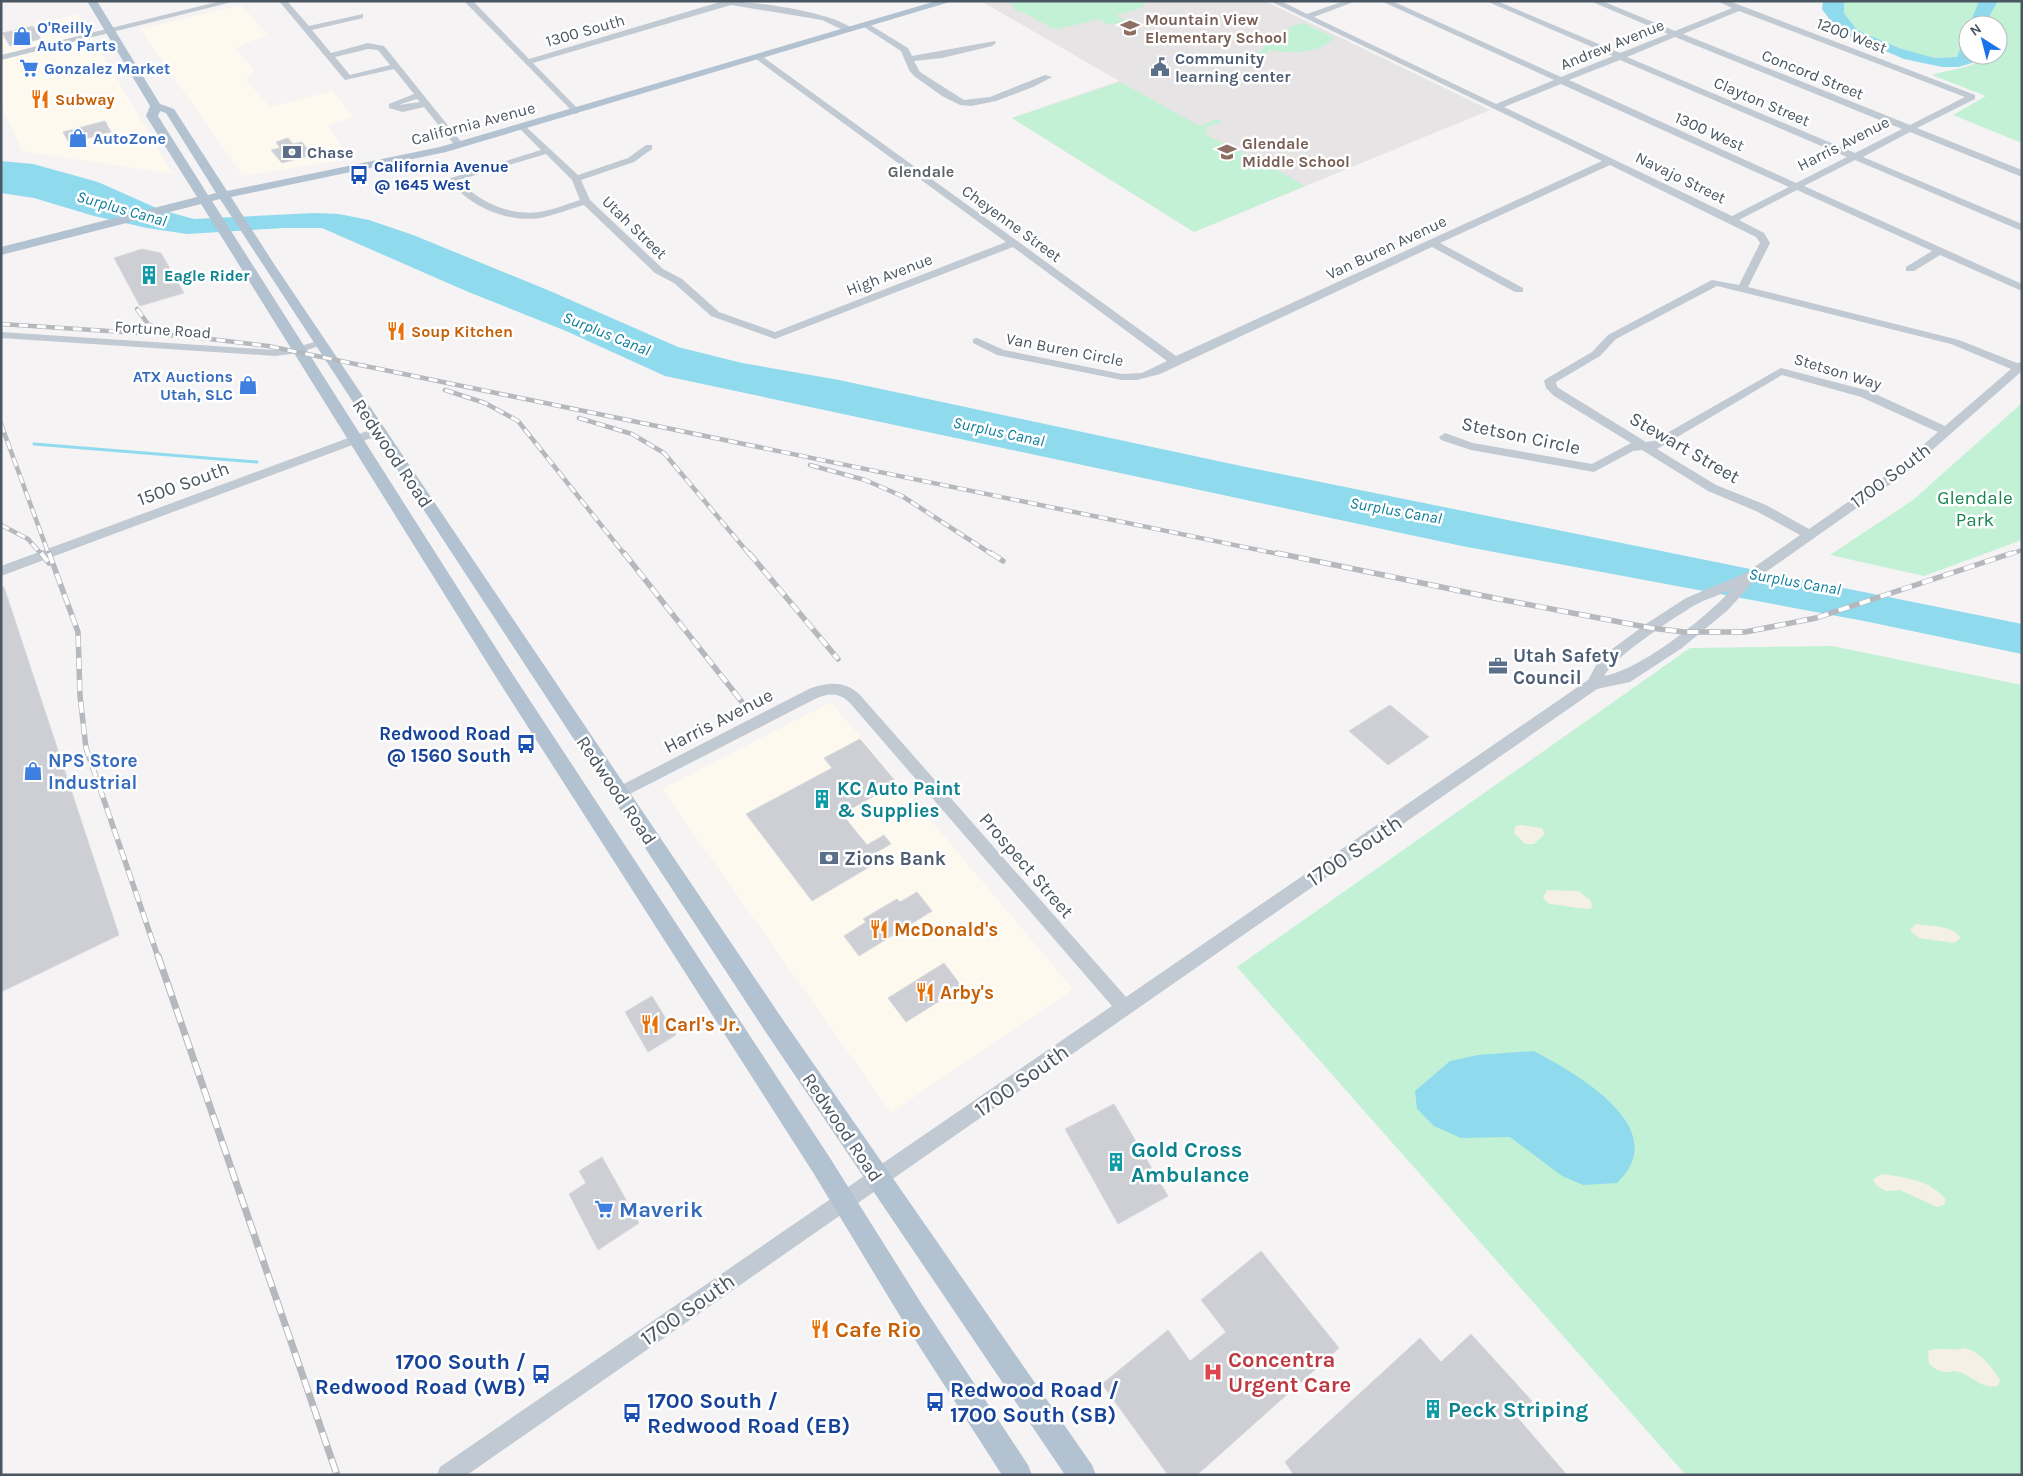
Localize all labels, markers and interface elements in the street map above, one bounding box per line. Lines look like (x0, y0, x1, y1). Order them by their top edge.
street label: 1300 South (543, 10, 627, 51)
place label: Mountain View Elementary School (1145, 10, 1287, 47)
street label: 1200 West (1814, 13, 1890, 58)
street label: Andrew Avenue (1557, 15, 1667, 74)
north arrow (1958, 15, 2008, 65)
school or university icon: Mountain View Elementary School (1119, 17, 1141, 39)
place label: O'Reilly Auto Parts (37, 18, 116, 55)
text: N (1967, 20, 1985, 40)
shop icon: O'Reilly Auto Parts (11, 25, 33, 47)
street label: Concord Street (1759, 45, 1867, 104)
place label: Community learning center (1175, 49, 1291, 86)
public building icon: Community learning center (1149, 56, 1171, 78)
supermarket icon: Gonzalez Market (18, 57, 40, 79)
place label: Gonzalez Market (44, 59, 170, 78)
street label: Clayton Street (1711, 73, 1813, 130)
restaurant icon: Subway (29, 88, 51, 110)
place label: Subway (55, 90, 115, 109)
street label: California Avenue (409, 98, 537, 149)
street label: 1300 West (1672, 108, 1747, 155)
street label: Harris Avenue (1794, 112, 1892, 175)
shop icon: AutoZone (67, 127, 89, 149)
place label: AutoZone (93, 129, 166, 148)
place label: Glendale Middle School (1242, 134, 1350, 171)
bank icon: Chase (281, 141, 303, 163)
school or university icon: Glendale Middle School (1216, 141, 1238, 163)
place label: Chase (307, 143, 353, 162)
street label: Navajo Street (1633, 147, 1729, 207)
place label: California Avenue @ 1645 West (374, 157, 508, 194)
district label: Glendale (888, 162, 954, 181)
bus stop icon: California Avenue @ 1645 West (348, 164, 370, 186)
street label: Cheyenne Street (958, 181, 1065, 266)
water label: Surplus Canal (75, 187, 169, 230)
street label: Utah Street (598, 192, 671, 263)
street label: Van Buren Avenue (1323, 211, 1449, 284)
street label: High Avenue (843, 249, 935, 300)
building icon: Eagle Rider (138, 264, 160, 286)
place label: Eagle Rider (164, 266, 250, 285)
water label: Surplus Canal (560, 307, 653, 360)
street label: Fortune Road (114, 317, 212, 342)
restaurant icon: Soup Kitchen (385, 320, 407, 342)
place label: Soup Kitchen (411, 322, 513, 341)
street label: Van Buren Circle (1005, 329, 1125, 370)
street label: Stetson Way (1792, 349, 1884, 394)
place label: ATX Auctions Utah, SLC (133, 367, 233, 404)
shop icon: ATX Auctions Utah, SLC (237, 374, 259, 396)
street label: Redwood Road (348, 395, 437, 512)
street label: Stewart Street (1626, 408, 1743, 488)
water label: Surplus Canal (951, 413, 1046, 450)
street label: Stetson Circle (1459, 413, 1582, 459)
street label: 1700 South (1846, 439, 1935, 513)
street label: 1500 South (134, 457, 232, 511)
park label: Glendale Park (1937, 487, 2013, 531)
water label: Surplus Canal (1349, 493, 1443, 528)
water label: Surplus Canal (1748, 564, 1842, 599)
place label: Utah Safety Council (1513, 645, 1619, 689)
office icon: Utah Safety Council (1487, 655, 1509, 677)
street label: Harris Avenue (660, 684, 777, 758)
place label: Redwood Road @ 1560 South (379, 723, 511, 767)
street label: Redwood Road (572, 732, 661, 849)
bus stop icon: Redwood Road @ 1560 South (515, 733, 537, 755)
place label: NPS Store Industrial (48, 750, 137, 794)
shop icon: NPS Store Industrial (22, 760, 44, 782)
place label: KC Auto Paint & Supplies (837, 778, 961, 822)
building icon: KC Auto Paint & Supplies (811, 788, 833, 810)
street label: Prospect Street (975, 809, 1078, 923)
street label: 1700 South (1302, 810, 1407, 892)
bank icon: Zions Bank (818, 847, 840, 869)
place label: Zions Bank (844, 848, 946, 870)
restaurant icon: McDonald's (868, 918, 890, 940)
place label: McDonald's (894, 919, 998, 941)
restaurant icon: Arby's (914, 981, 936, 1003)
place label: Arby's (940, 982, 994, 1004)
restaurant icon: Carl's Jr. (639, 1013, 661, 1035)
place label: Carl's Jr. (665, 1014, 740, 1036)
street label: 1700 South (969, 1039, 1074, 1123)
street label: Redwood Road (798, 1069, 887, 1186)
place label: Gold Cross Ambulance (1131, 1137, 1250, 1188)
building icon: Gold Cross Ambulance (1105, 1151, 1127, 1173)
place label: Maverik (619, 1197, 703, 1223)
supermarket icon: Maverik (593, 1198, 615, 1220)
street label: 1700 South (635, 1268, 740, 1352)
place label: Cafe Rio (835, 1317, 921, 1343)
restaurant icon: Cafe Rio (809, 1318, 831, 1340)
place label: Concentra Urgent Care (1228, 1347, 1351, 1398)
place label: 1700 South / Redwood Road (WB) (315, 1349, 526, 1400)
hospital icon: Concentra Urgent Care (1202, 1361, 1224, 1383)
bus stop icon: 1700 South / Redwood Road (WB) (530, 1363, 552, 1385)
place label: Redwood Road / 1700 South (SB) (950, 1377, 1119, 1428)
place label: 1700 South / Redwood Road (EB) (647, 1388, 850, 1439)
bus stop icon: Redwood Road / 1700 South (SB) (924, 1391, 946, 1413)
place label: Peck Striping (1448, 1397, 1589, 1423)
building icon: Peck Striping (1422, 1398, 1444, 1420)
bus stop icon: 1700 South / Redwood Road (EB) (621, 1402, 643, 1424)

